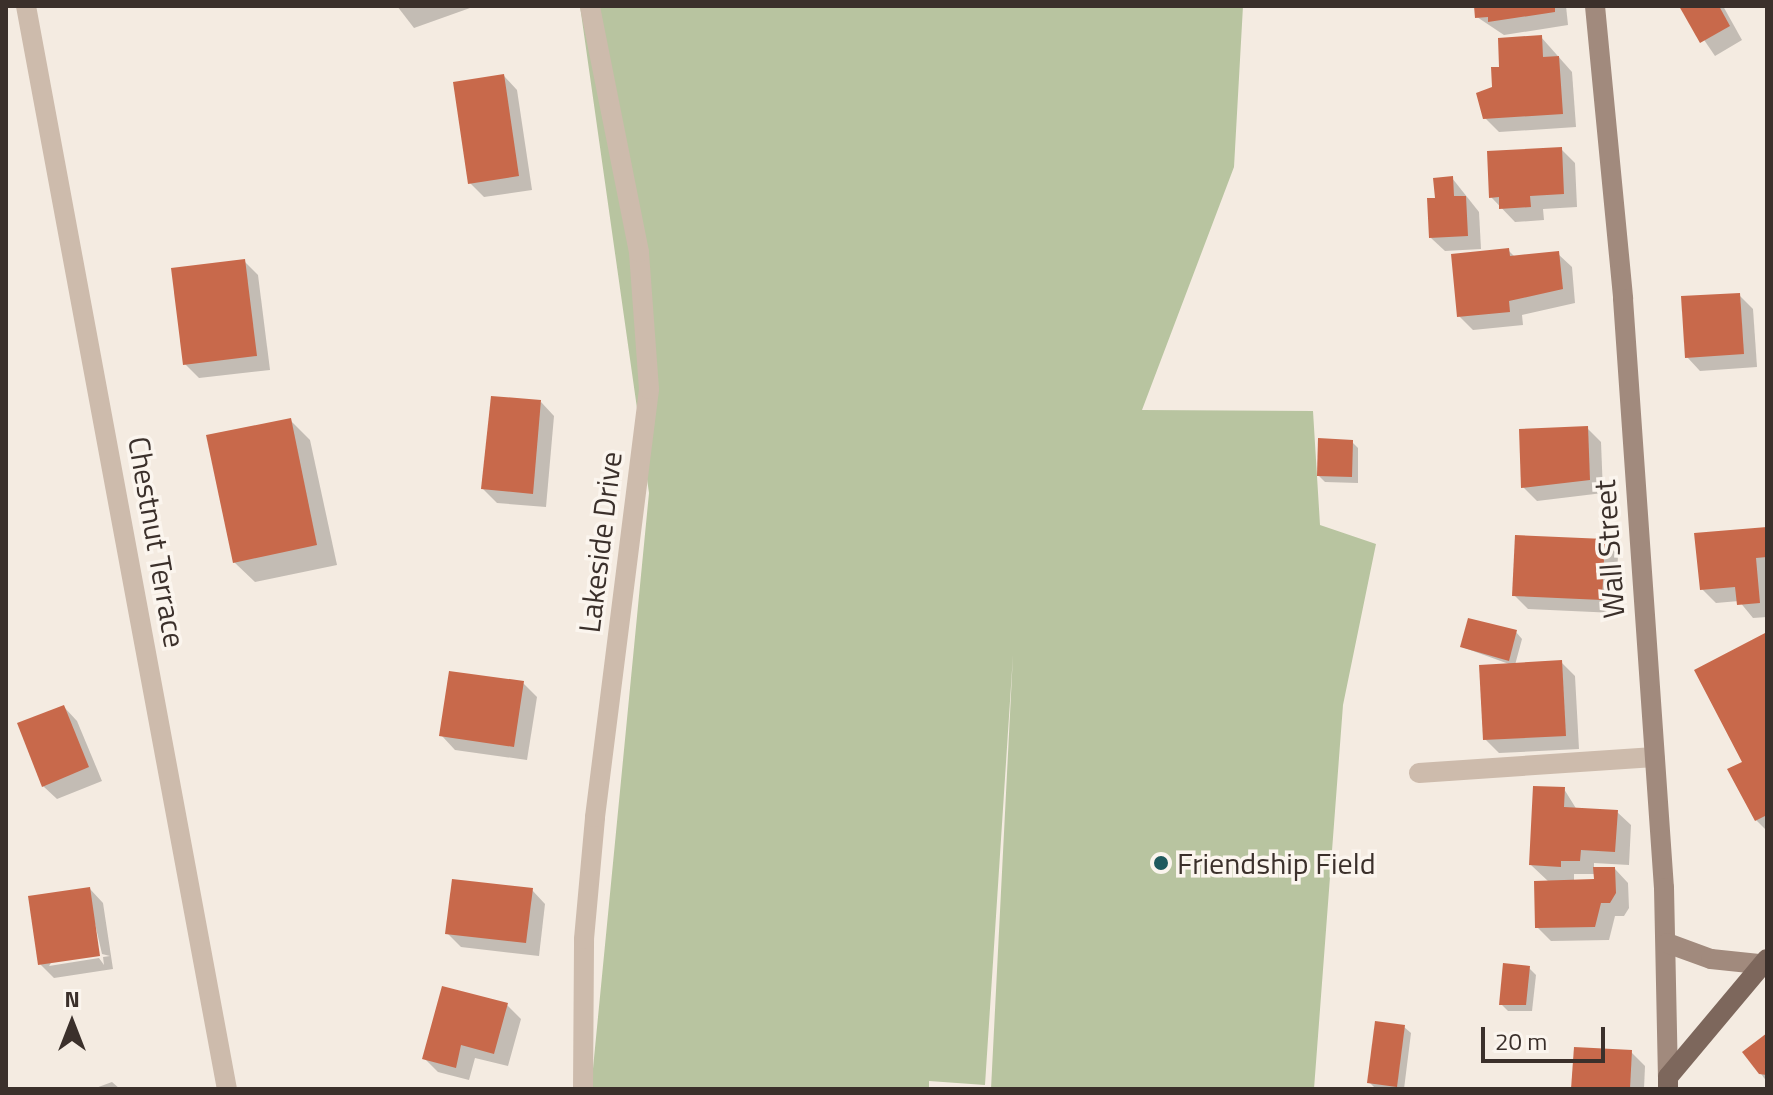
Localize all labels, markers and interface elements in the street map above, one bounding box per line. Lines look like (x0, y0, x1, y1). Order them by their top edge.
street label: Chestnut Terrace (121, 434, 193, 650)
street label: Lakeside Drive (571, 449, 629, 635)
street label: Wall Street (1586, 478, 1632, 620)
place label: Friendship Field (1177, 845, 1376, 881)
marker: Friendship Field (1152, 854, 1170, 872)
text: N (64, 982, 80, 1016)
north arrow (32, 983, 112, 1063)
scale bar (1485, 1011, 1609, 1061)
text: 20 m (1495, 1023, 1547, 1059)

